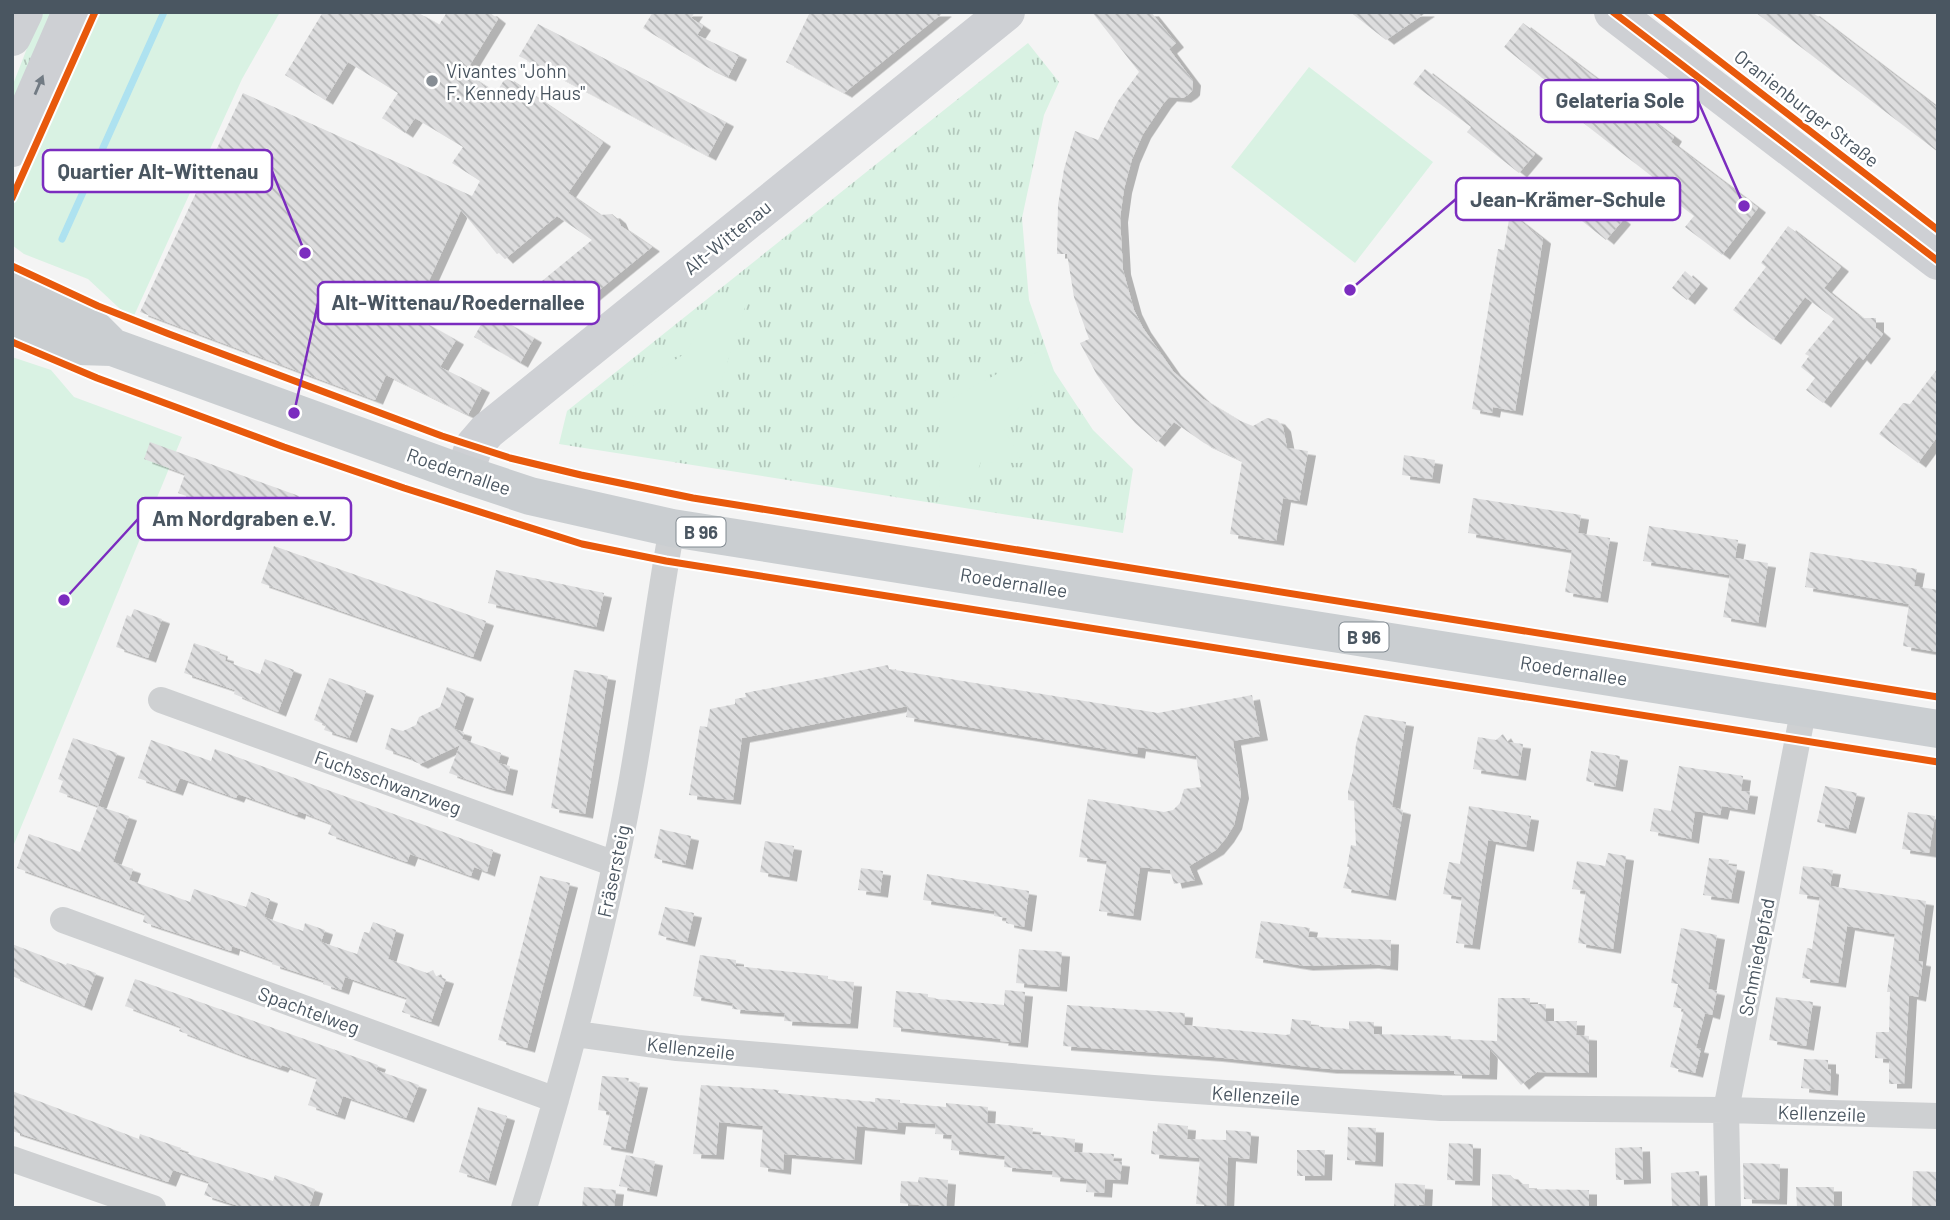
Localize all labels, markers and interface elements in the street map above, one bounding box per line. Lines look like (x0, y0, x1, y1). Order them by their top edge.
street label: Oranienburger Straße (1730, 44, 1884, 172)
place label: Vivantes "John F. Kennedy Haus" (446, 59, 585, 104)
marker: Vivantes "John F. Kennedy Haus" (424, 73, 440, 89)
one-way arrow (33, 75, 45, 95)
callout: Gelateria Sole (1541, 80, 1698, 122)
text: Gelateria Sole (1555, 87, 1685, 112)
callout: Quartier Alt-Wittenau (43, 150, 272, 192)
text: Quartier Alt-Wittenau (58, 158, 258, 183)
callout: Jean-Krämer-Schule (1456, 178, 1680, 220)
text: Jean-Krämer-Schule (1470, 186, 1666, 211)
street label: Alt-Wittenau (679, 195, 775, 279)
callout: Alt-Wittenau/Roedernallee (318, 282, 599, 324)
text: Alt-Wittenau/Roedernallee (331, 289, 585, 314)
street label: Roedernallee (404, 442, 514, 500)
callout: Am Nordgraben e.V. (138, 498, 351, 540)
text: Am Nordgraben e.V. (152, 505, 336, 530)
road number: B 96 (676, 518, 726, 546)
street label: Roedernallee (959, 562, 1069, 602)
road number: B 96 (1340, 622, 1388, 652)
street label: Roedernallee (1519, 650, 1629, 690)
street label: Fuchsschwanzweg (312, 745, 464, 819)
street label: Fräsersteig (592, 823, 634, 919)
street label: Schmiedepfad (1733, 896, 1779, 1018)
street label: Spachtelweg (255, 981, 363, 1039)
street label: Kellenzeile (646, 1032, 736, 1064)
street label: Kellenzeile (1211, 1080, 1301, 1110)
street label: Kellenzeile (1777, 1100, 1867, 1126)

